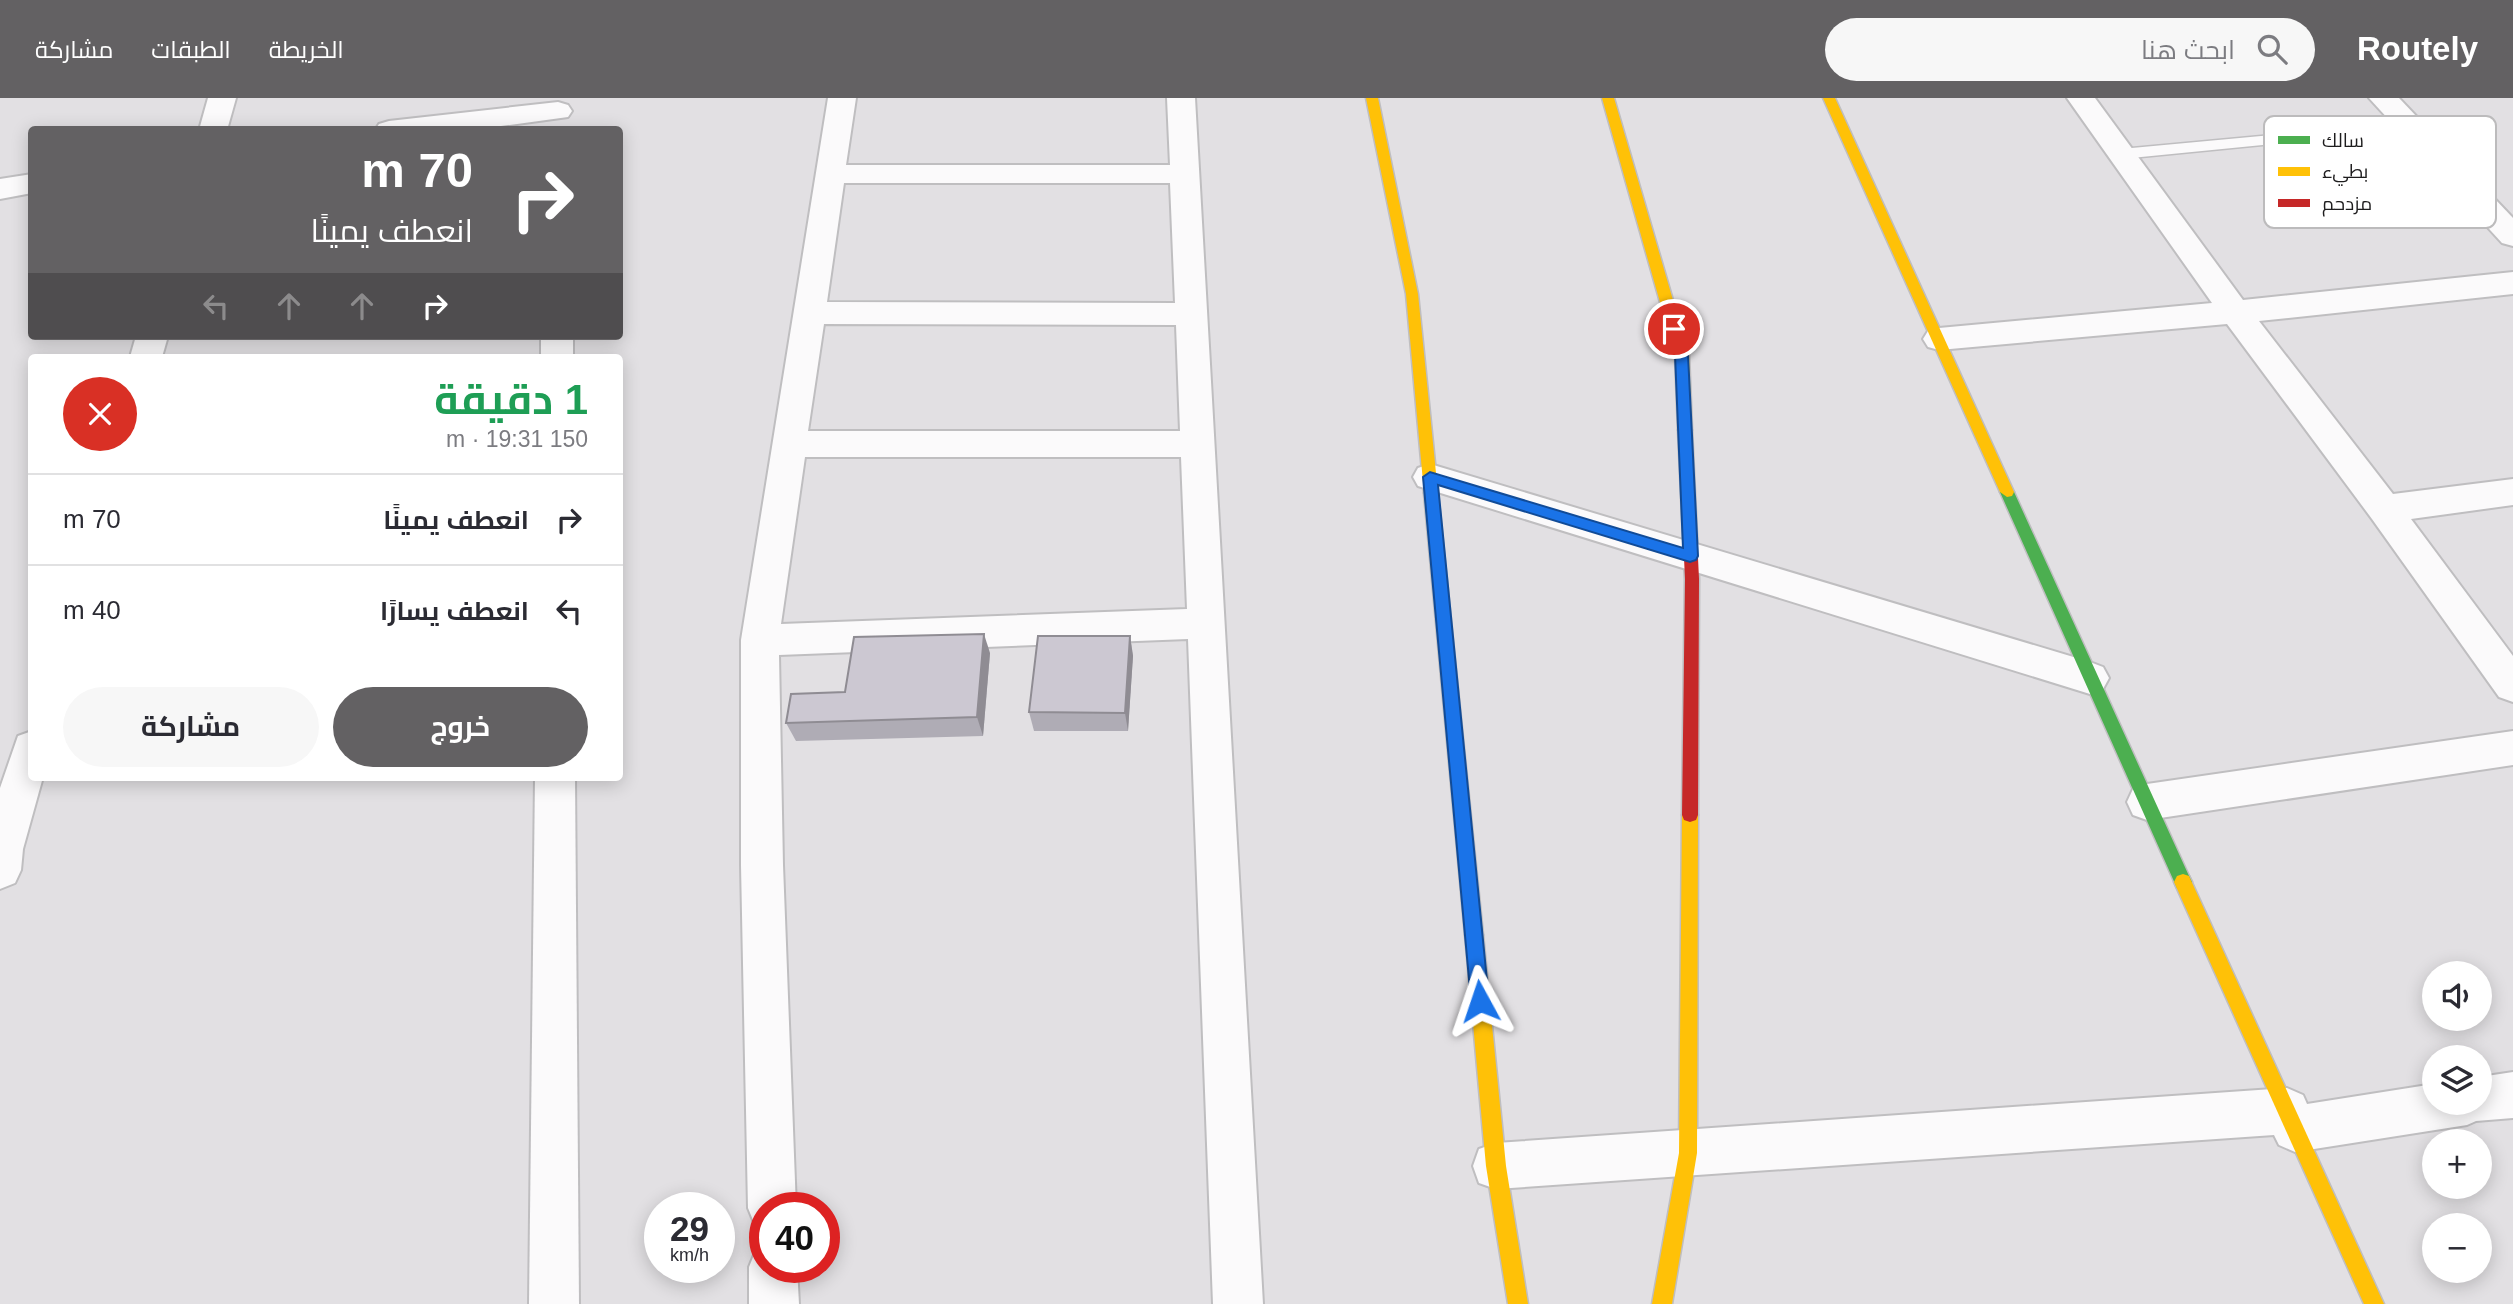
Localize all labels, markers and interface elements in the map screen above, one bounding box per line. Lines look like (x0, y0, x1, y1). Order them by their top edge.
search box (1825, 18, 2315, 81)
icon: search (2253, 30, 2291, 68)
text: Routely (2357, 30, 2478, 67)
text: ابحث هنا (2141, 35, 2235, 65)
text: مشاركة (35, 36, 113, 63)
text: الطبقات (151, 36, 231, 63)
text: الخريطة (269, 36, 344, 63)
legend (2264, 116, 2496, 228)
text: سالك (2322, 130, 2364, 151)
text: 70 m (361, 143, 473, 197)
icon: right (497, 154, 588, 245)
text: بطيء (2322, 161, 2368, 186)
text: مزدحم (2322, 193, 2372, 217)
text: انعطف يمينًا (310, 213, 473, 249)
icon: left (197, 287, 235, 325)
icon: ahead (270, 287, 308, 325)
icon: ahead (343, 287, 381, 325)
icon: right (416, 287, 454, 325)
pin (1644, 299, 1704, 359)
icon: arrive (1655, 310, 1693, 348)
text: 1 دقيقة (434, 376, 588, 423)
button: close (63, 377, 137, 451)
text: 150 m · 19:31 (446, 426, 588, 452)
icon: right (550, 501, 588, 539)
text: 70 m (63, 504, 121, 534)
text: انعطف يمينًا (383, 505, 529, 535)
icon: left (550, 592, 588, 630)
text: 40 m (63, 595, 121, 625)
text: انعطف يسارًا (380, 596, 529, 626)
button: مشاركة (63, 687, 319, 767)
button: خروج (333, 687, 588, 767)
map controls (2422, 961, 2492, 1283)
button: sound (2422, 961, 2492, 1031)
position arrow (1443, 964, 1517, 1038)
button: layers (2422, 1045, 2492, 1115)
button: + (2422, 1129, 2492, 1199)
speed limit sign: 40 (749, 1192, 840, 1283)
text: 29 (670, 1209, 709, 1248)
button: − (2422, 1213, 2492, 1283)
text: km/h (670, 1245, 709, 1265)

